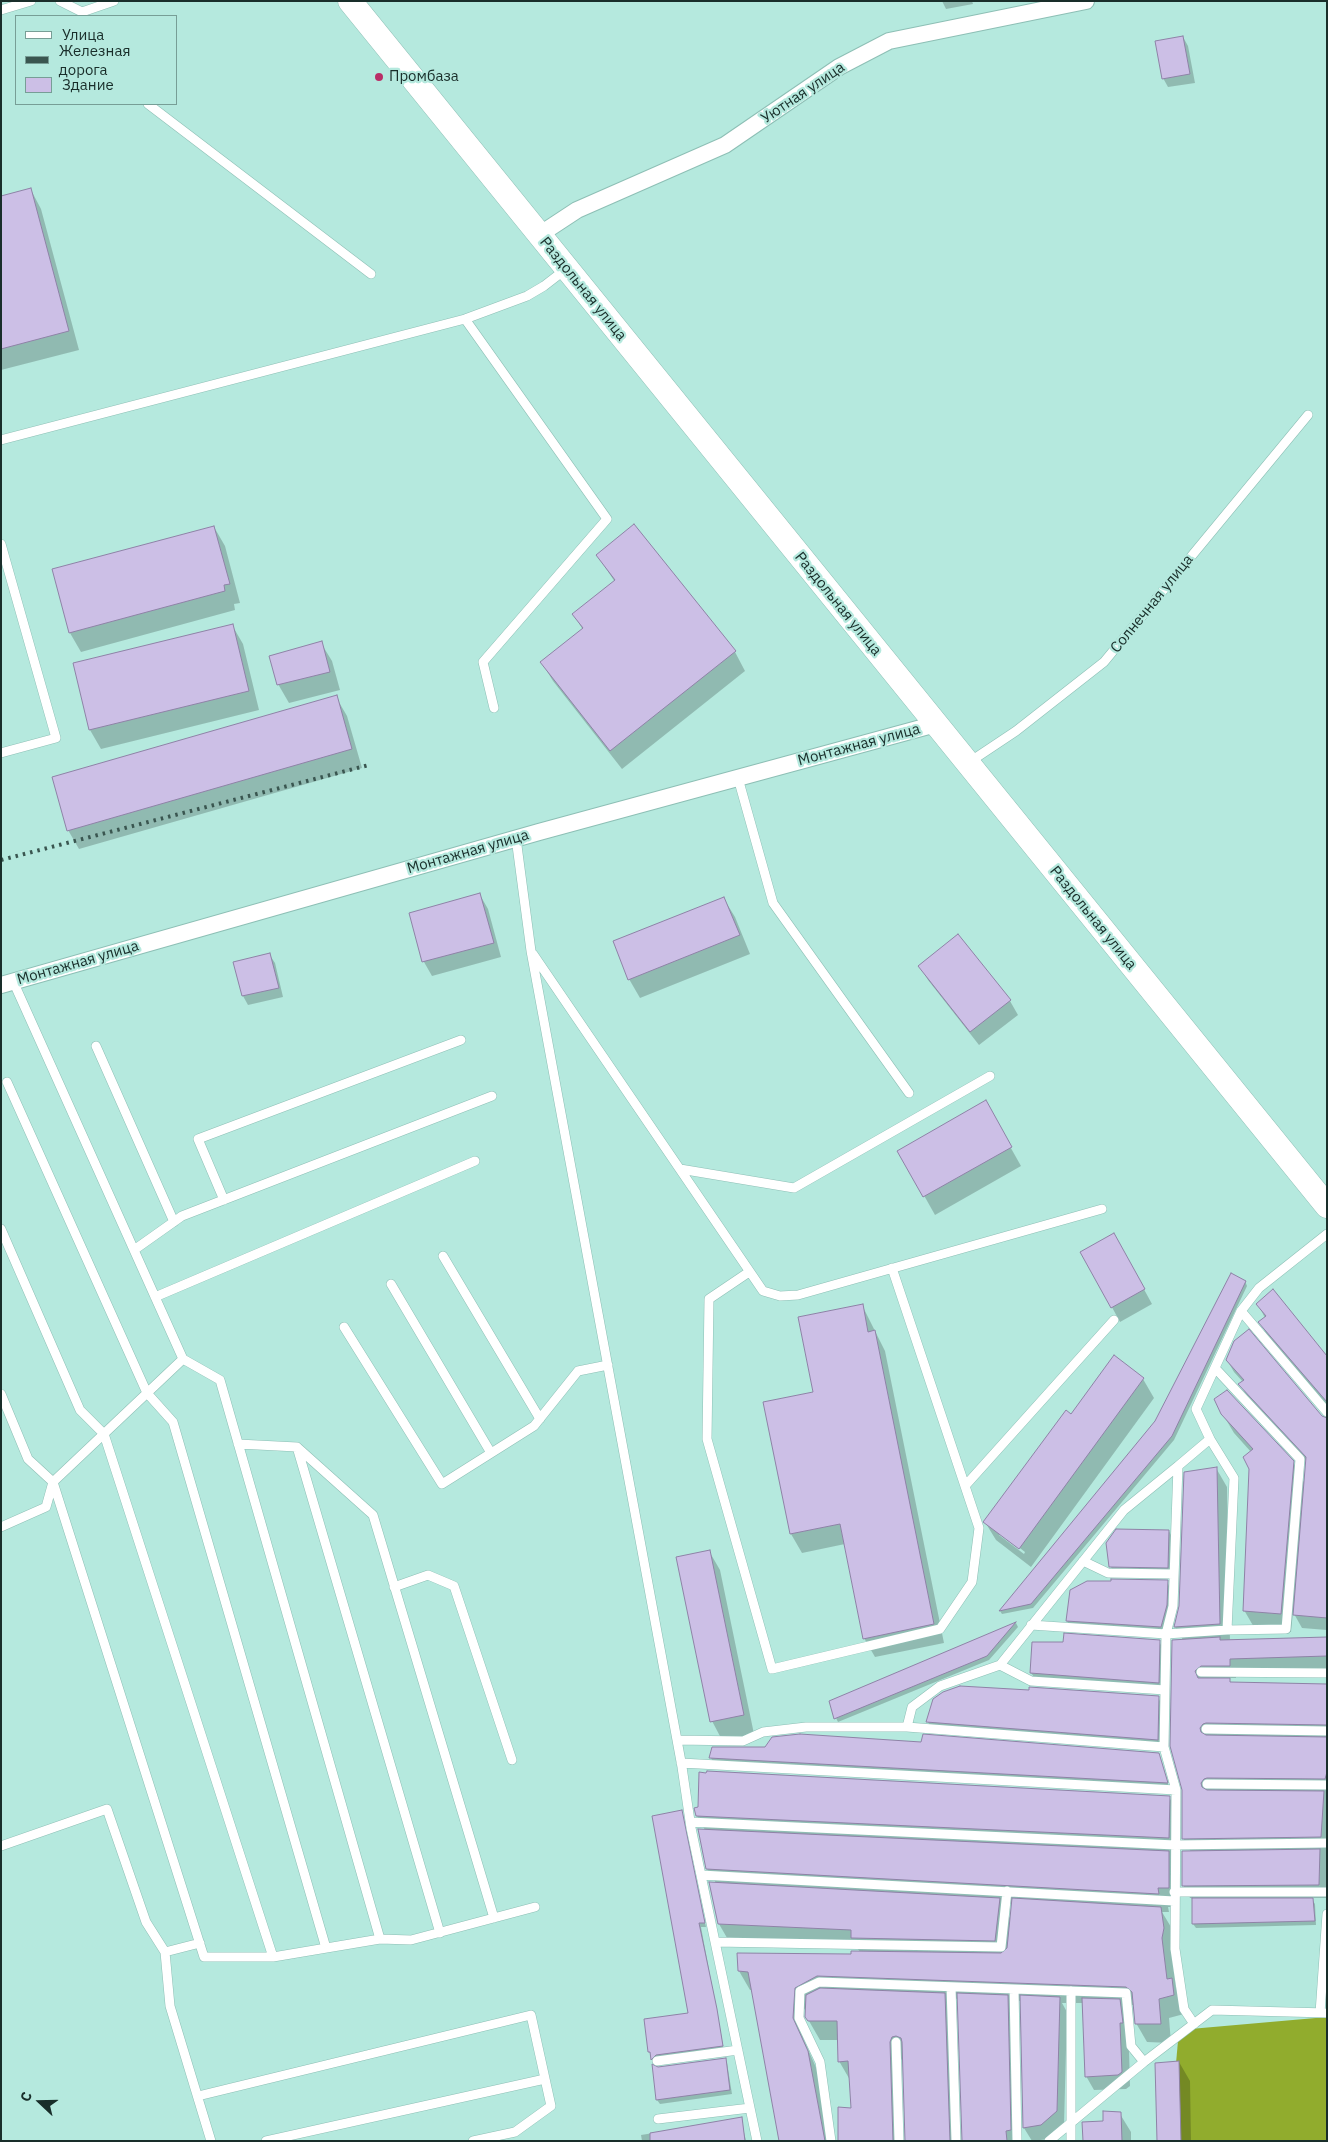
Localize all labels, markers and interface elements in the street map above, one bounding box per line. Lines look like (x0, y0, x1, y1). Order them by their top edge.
legend (15, 15, 178, 105)
text: Улица (62, 25, 104, 44)
text: Железная дорога (59, 41, 130, 79)
street label: Уютная улица (758, 58, 848, 128)
place label: Промбаза (389, 68, 459, 86)
marker: Промбаза (373, 71, 385, 83)
text: Здание (62, 75, 114, 94)
street label: Раздольная улица (536, 234, 630, 344)
street label: Раздольная улица (791, 549, 885, 659)
street label: Солнечная улица (1107, 551, 1197, 657)
street label: Монтажная улица (796, 720, 922, 770)
street label: Монтажная улица (405, 826, 531, 878)
street label: Раздольная улица (1046, 863, 1140, 973)
street label: Монтажная улица (15, 937, 141, 989)
north arrow (15, 2077, 65, 2127)
text: С (16, 2089, 36, 2104)

